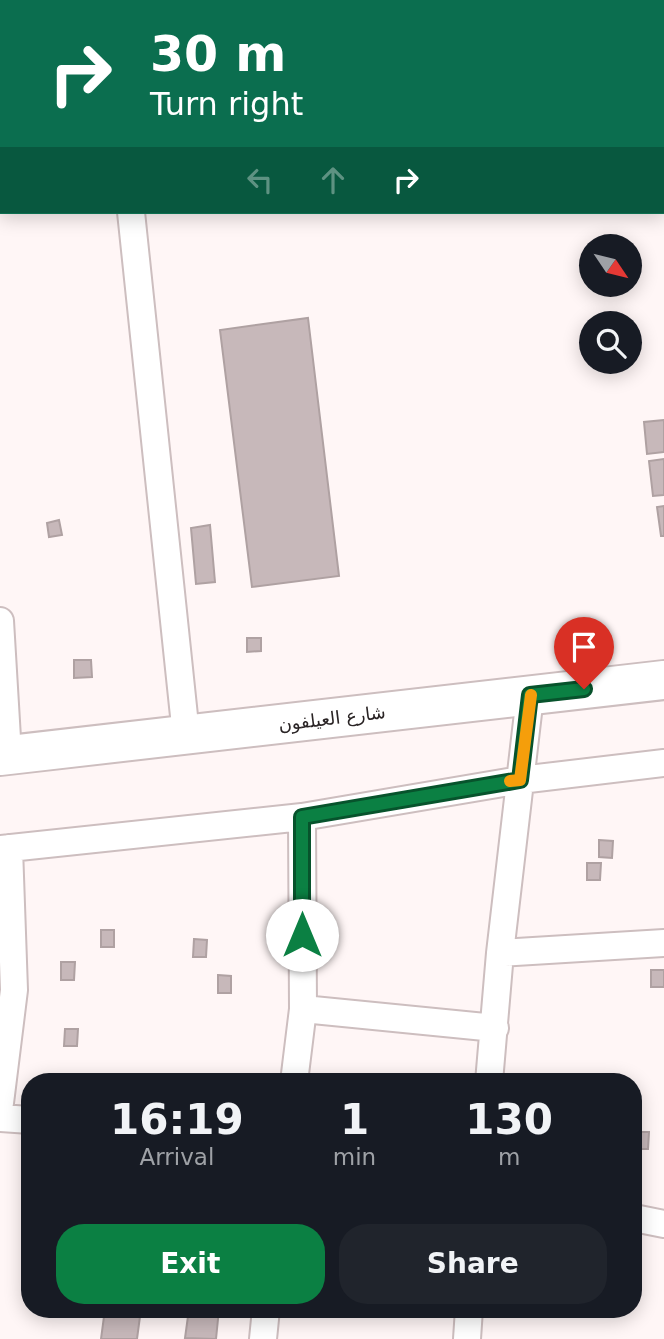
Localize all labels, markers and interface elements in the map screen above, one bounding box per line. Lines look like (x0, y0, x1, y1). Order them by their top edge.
text: 30 m (150, 26, 286, 83)
icon: right (35, 28, 126, 119)
text: Turn right (150, 85, 303, 123)
icon: left (241, 161, 279, 199)
icon: ahead (314, 161, 352, 199)
icon: right (387, 161, 425, 199)
north arrow (579, 234, 642, 298)
map controls (579, 234, 642, 374)
button: search (579, 311, 642, 374)
pin (554, 617, 614, 689)
icon: arrive (565, 628, 603, 666)
street label: شارع العيلفون (277, 701, 387, 736)
position arrow (265, 898, 339, 972)
text: 16:19 (110, 1095, 244, 1144)
text: 1 (340, 1095, 369, 1144)
text: 130 (465, 1095, 553, 1144)
text: Arrival (140, 1144, 214, 1170)
text: min (333, 1144, 376, 1170)
text: m (498, 1144, 520, 1170)
button: Exit (56, 1224, 325, 1304)
button: Share (339, 1224, 607, 1304)

